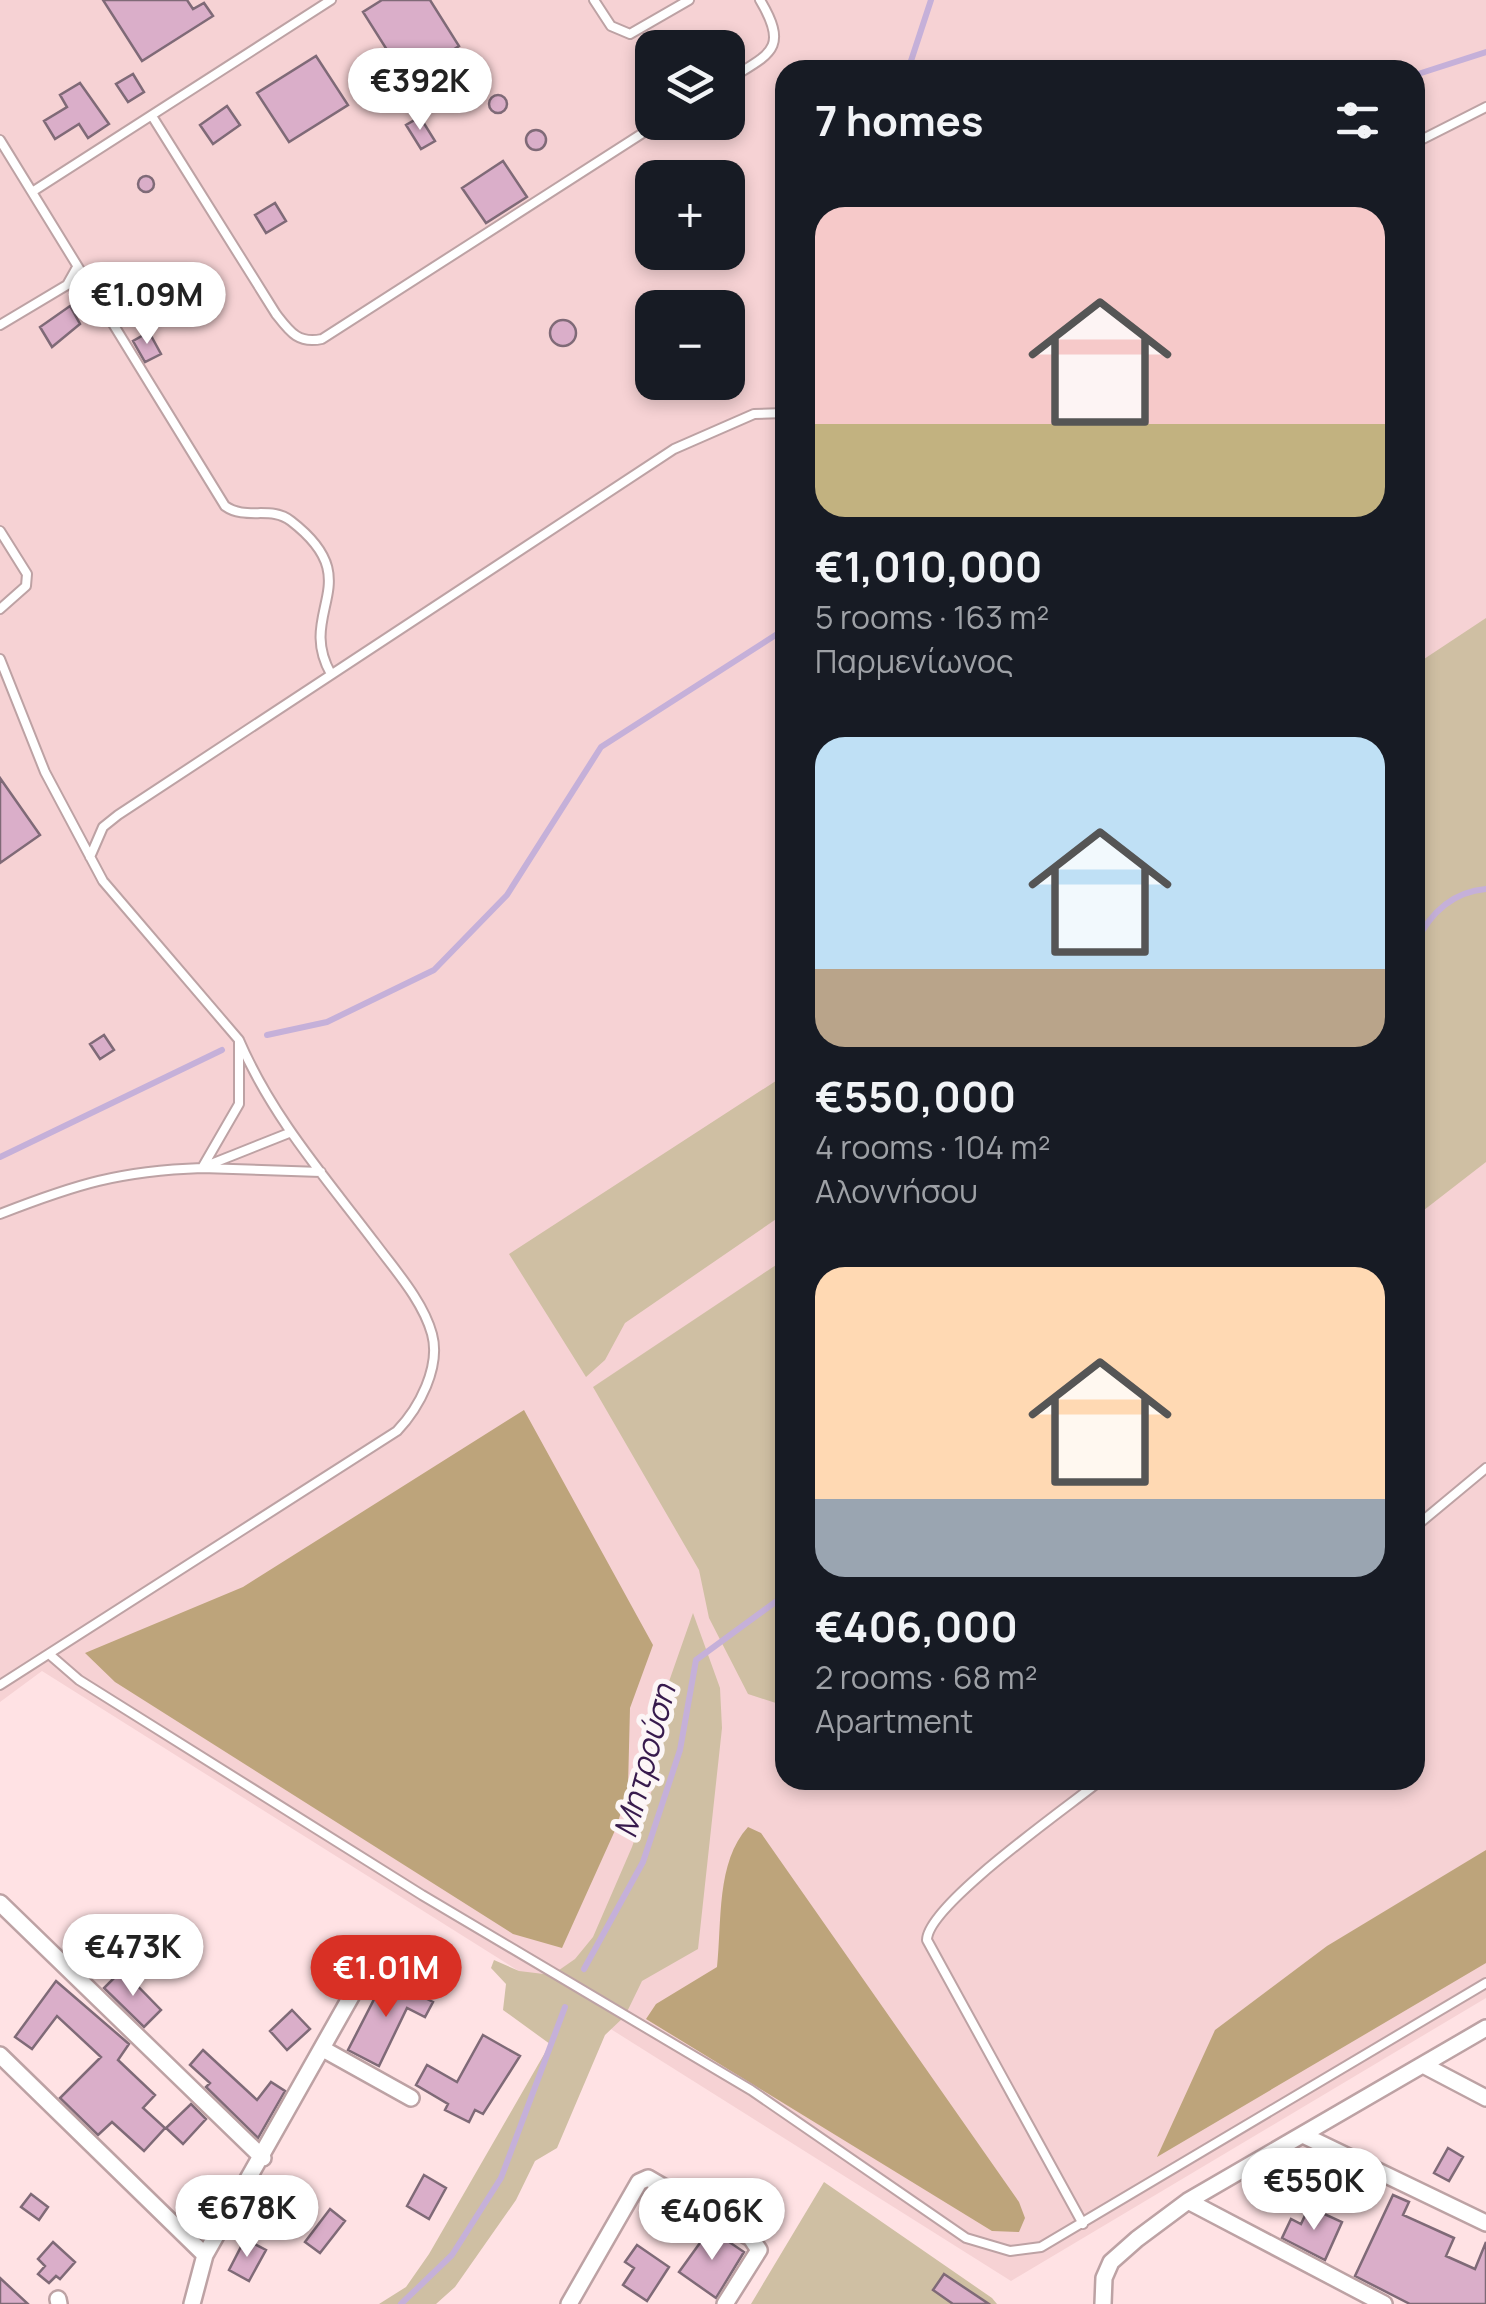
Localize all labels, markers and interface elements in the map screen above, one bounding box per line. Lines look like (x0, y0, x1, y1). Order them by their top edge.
map controls (635, 30, 745, 400)
button: layers (635, 30, 745, 140)
pin: €392K (350, 48, 490, 133)
text: €392K (370, 58, 470, 102)
text: 7 homes (815, 91, 983, 149)
icon: filters (1330, 93, 1385, 148)
button: + (635, 160, 745, 270)
pin: €1.09M (66, 262, 228, 347)
text: €1.09M (91, 272, 203, 316)
icon: home (1010, 272, 1190, 452)
button: − (635, 290, 745, 400)
text: €1,010,000 (815, 537, 1042, 595)
text: 5 rooms · 163 m² (815, 595, 1049, 639)
text: Παρμενίωνος (815, 639, 1014, 683)
icon: home (1010, 802, 1190, 982)
text: €550,000 (815, 1067, 1016, 1125)
text: 4 rooms · 104 m² (815, 1125, 1051, 1169)
text: Αλοννήσου (815, 1169, 978, 1213)
icon: home (1010, 1332, 1190, 1512)
text: €406,000 (815, 1597, 1018, 1655)
text: 2 rooms · 68 m² (815, 1655, 1037, 1699)
water label: Μητρούση (602, 1678, 686, 1842)
text: Apartment (815, 1699, 973, 1743)
pin: €473K (63, 1914, 203, 1999)
text: €473K (84, 1924, 182, 1968)
pin: €1.01M (305, 1935, 467, 2020)
text: €1.01M (333, 1945, 439, 1989)
pin: €550K (1244, 2148, 1384, 2233)
text: €550K (1263, 2158, 1365, 2202)
pin: €678K (177, 2175, 317, 2260)
pin: €406K (642, 2178, 782, 2263)
text: €678K (197, 2185, 297, 2229)
text: €406K (661, 2188, 763, 2232)

